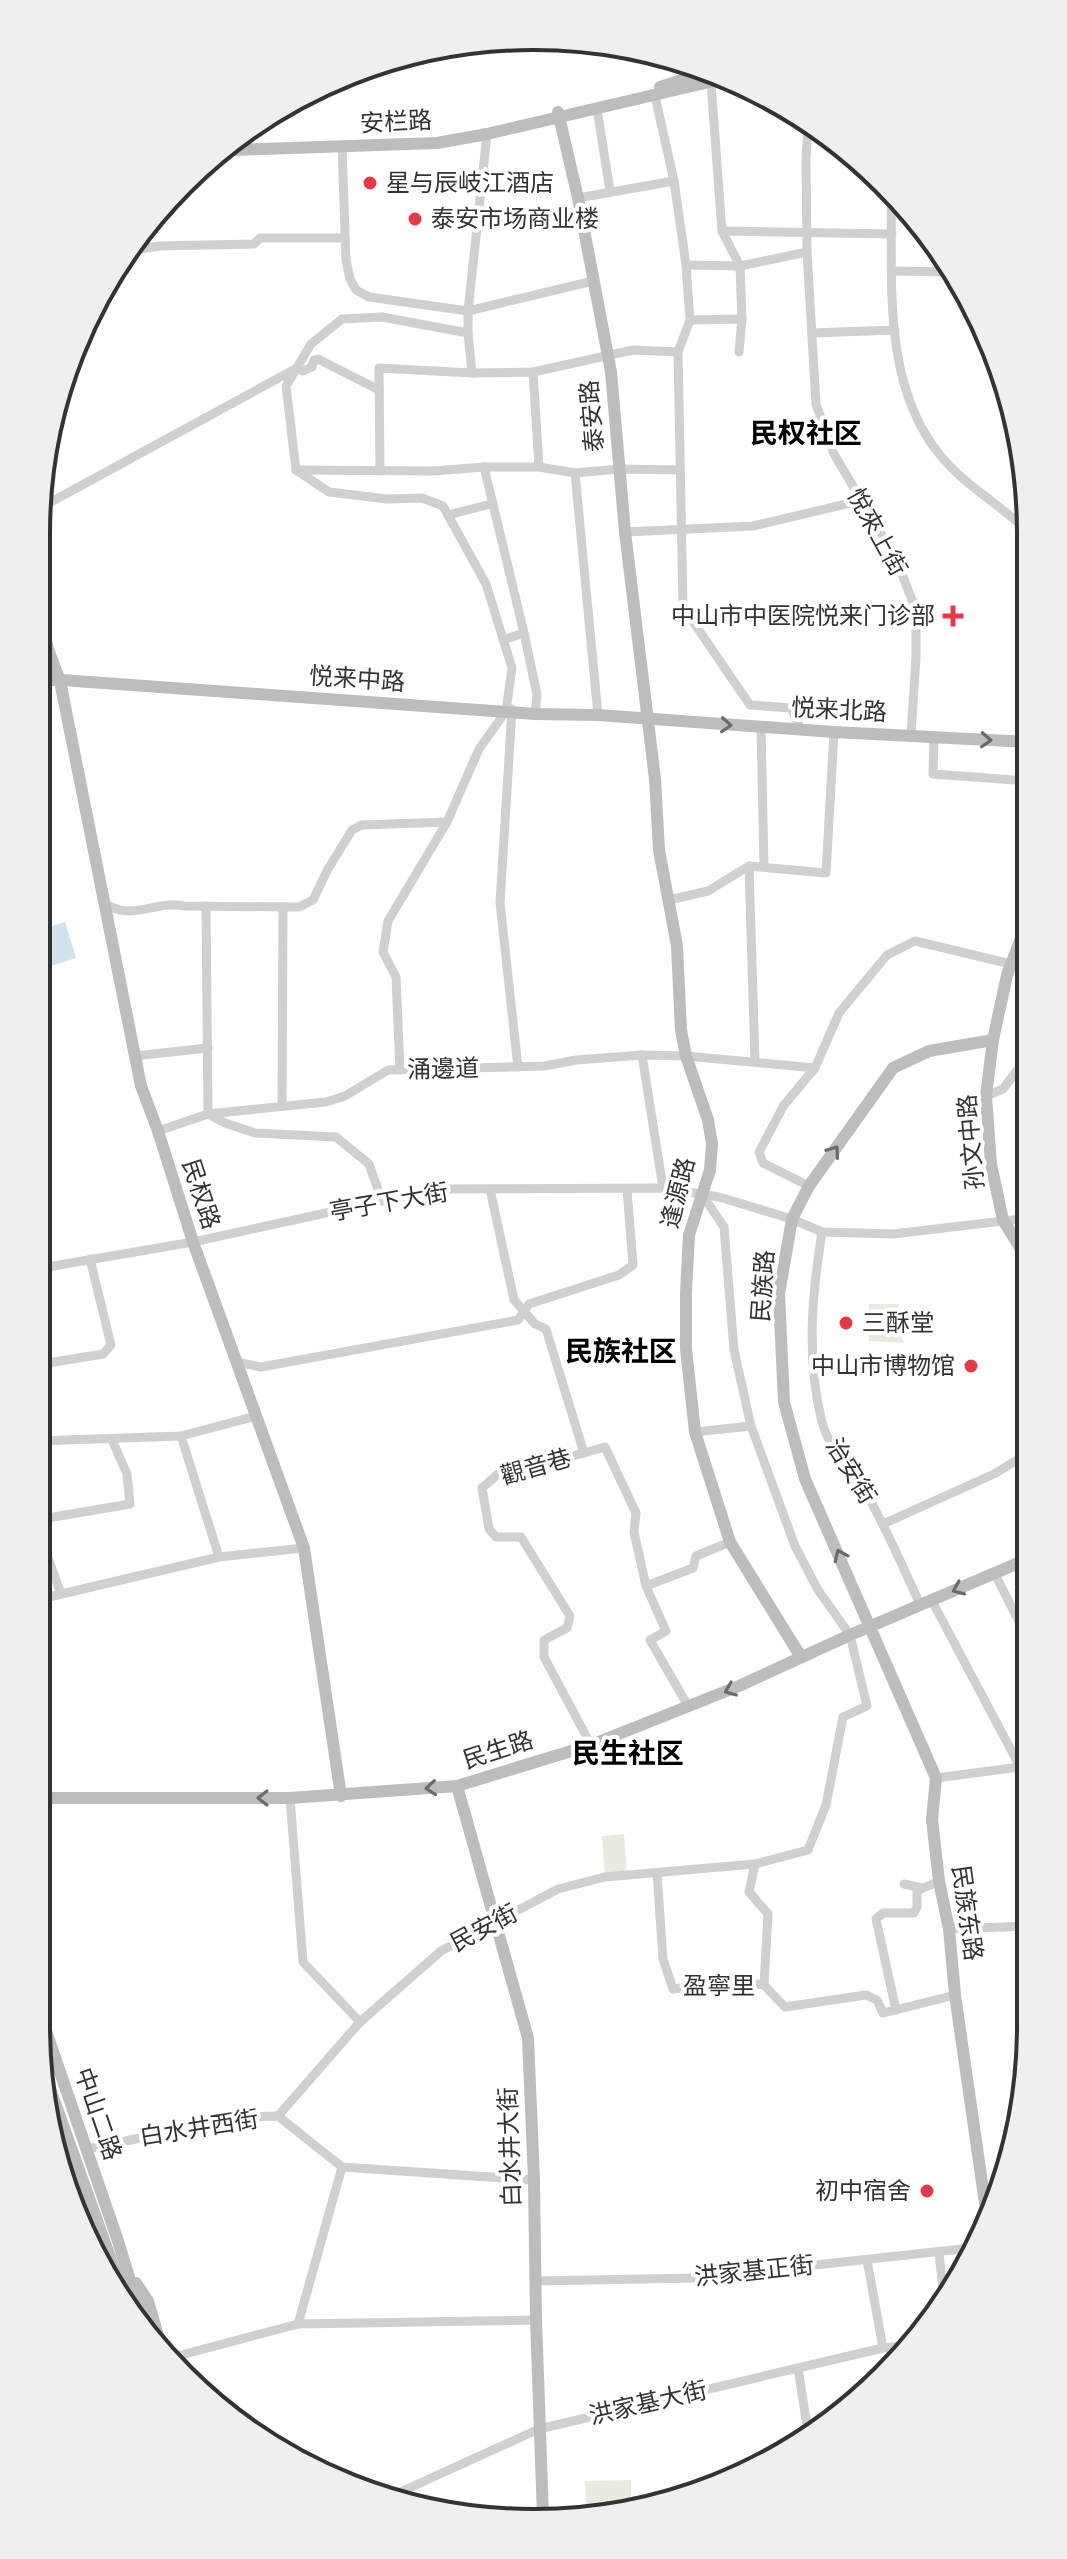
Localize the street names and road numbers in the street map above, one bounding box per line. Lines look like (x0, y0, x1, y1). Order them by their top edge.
street label: 安栏路 (359, 106, 433, 137)
street label: 泰安路 (575, 379, 608, 453)
street label: 悅來上街 (842, 483, 913, 580)
street label: 悦来中路 (308, 662, 406, 695)
street label: 悦来北路 (790, 694, 888, 725)
street label: 涌邊道 (407, 1054, 479, 1083)
street label: 孙文中路 (953, 1093, 988, 1191)
street label: 民权路 (178, 1155, 225, 1232)
street label: 逢源路 (656, 1155, 699, 1231)
street label: 亭子下大街 (327, 1178, 450, 1225)
street label: 民族路 (747, 1249, 778, 1323)
street label: 治安街 (821, 1433, 882, 1508)
street label: 觀音巷 (498, 1444, 574, 1489)
street label: 民生路 (459, 1726, 536, 1773)
street label: 民族东路 (947, 1864, 988, 1962)
street label: 民安街 (446, 1899, 522, 1956)
street label: 盈寧里 (683, 1972, 755, 1999)
street label: 中山二路 (70, 2064, 127, 2164)
street label: 白水井大街 (494, 2087, 525, 2207)
street label: 白水井西街 (138, 2105, 260, 2150)
street label: 洪家基正街 (693, 2251, 815, 2290)
street label: 洪家基大街 (586, 2376, 709, 2429)

